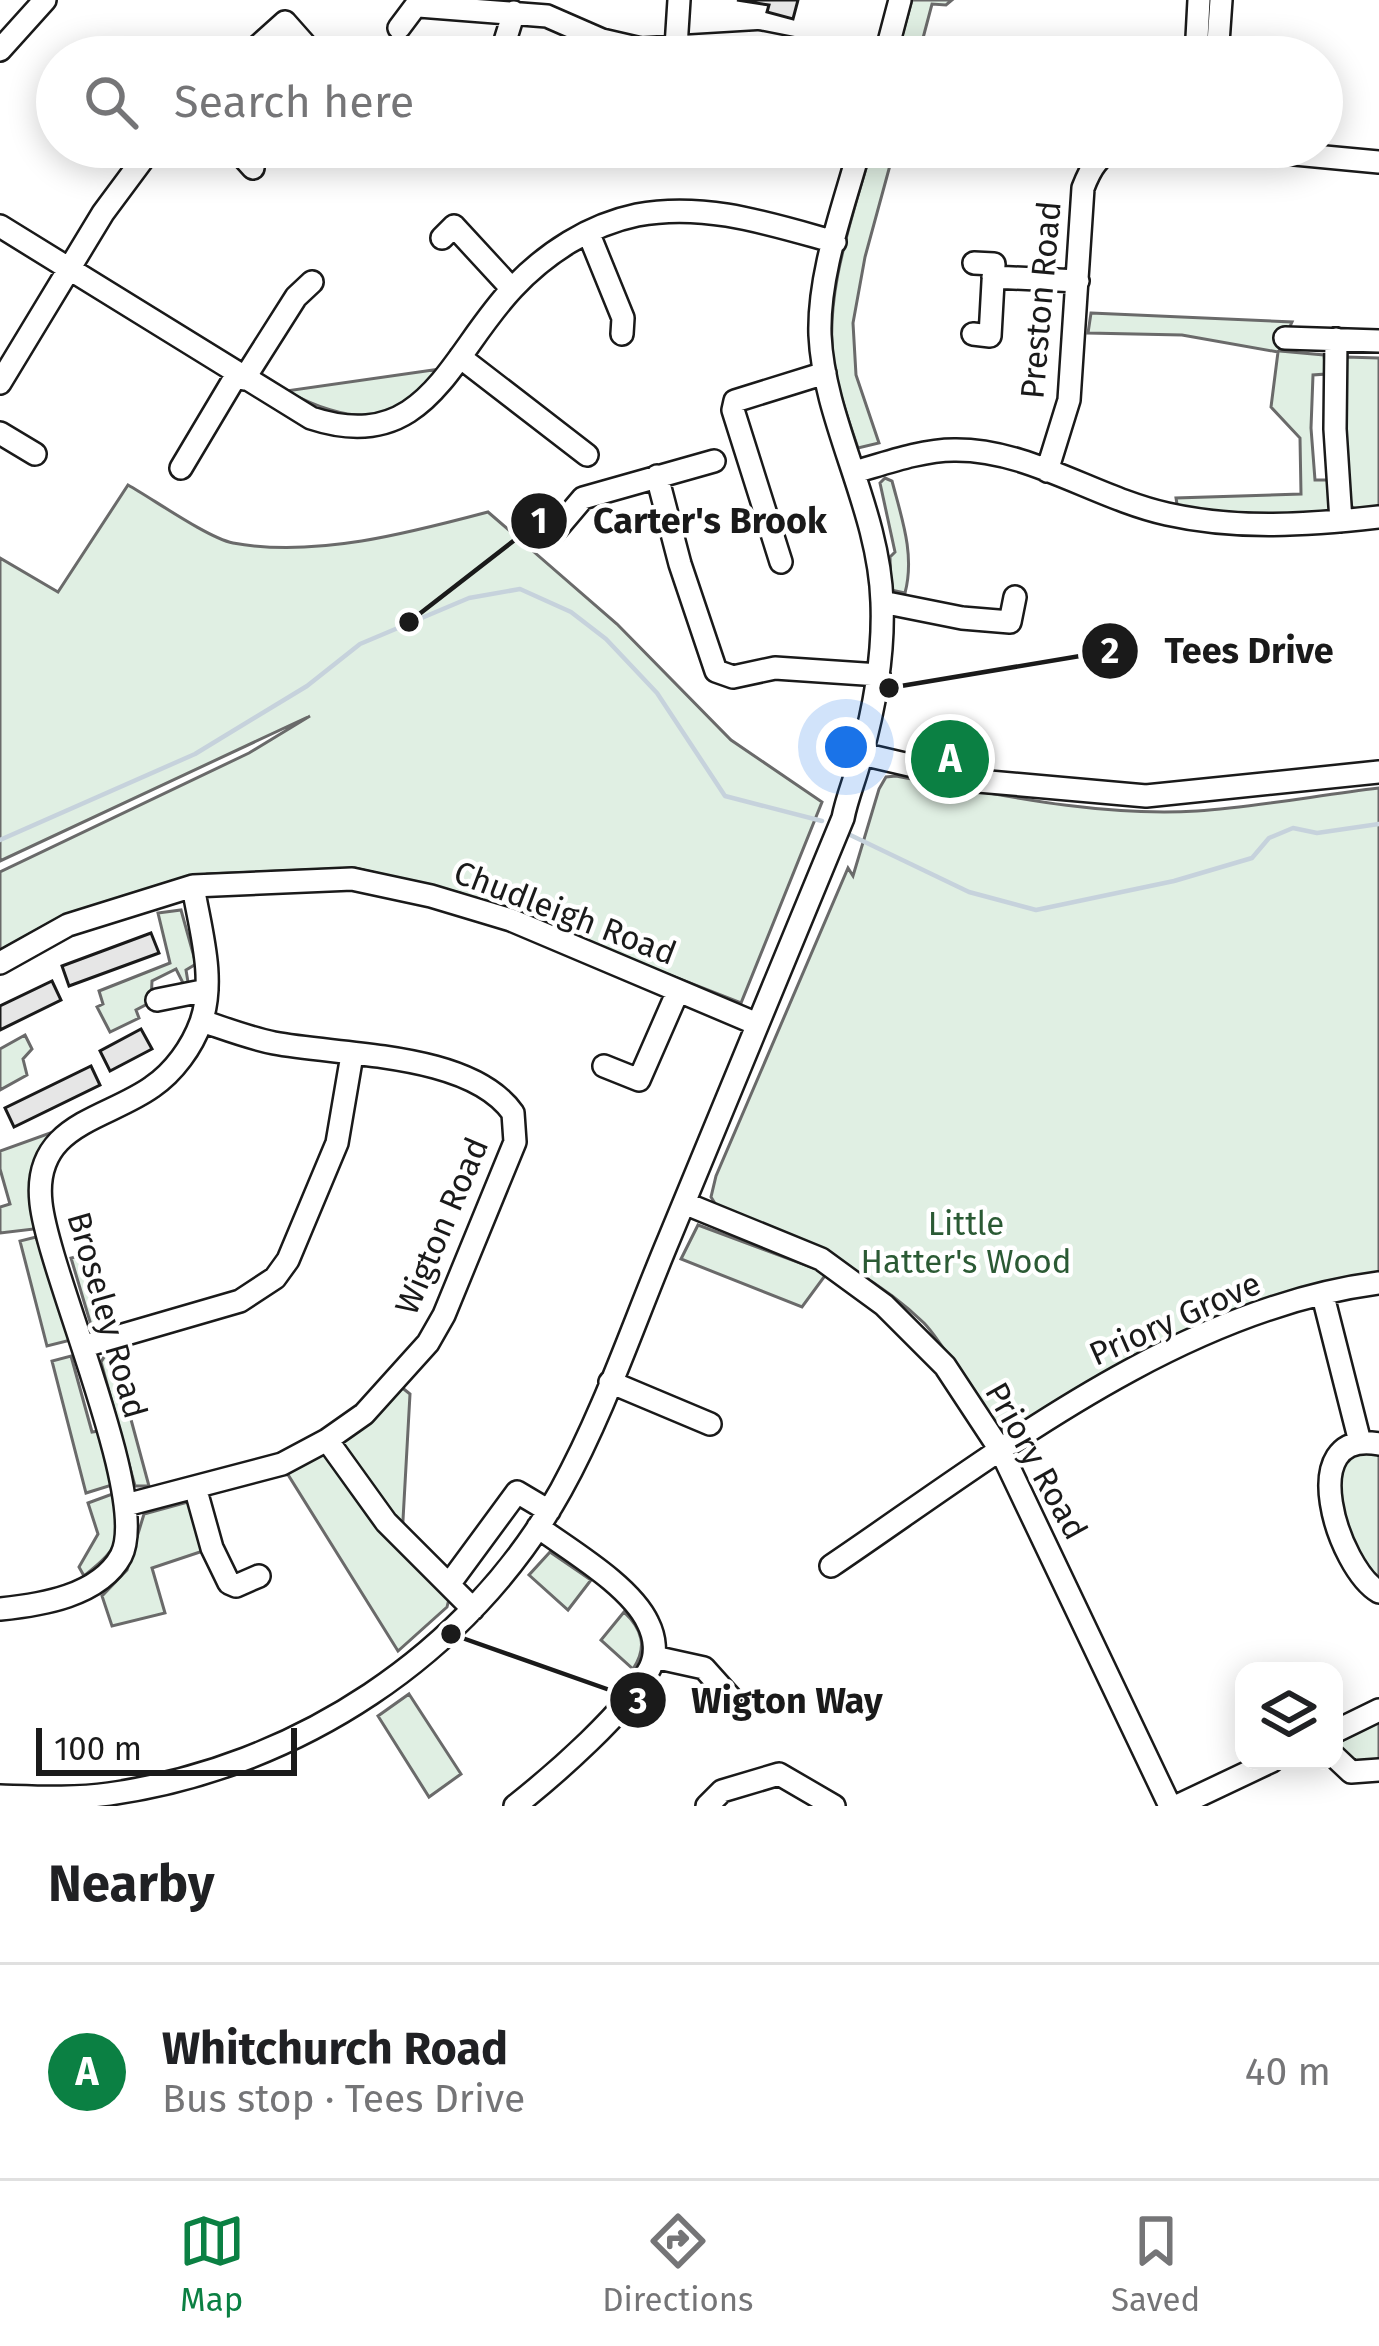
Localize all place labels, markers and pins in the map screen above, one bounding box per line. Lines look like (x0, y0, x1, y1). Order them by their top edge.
callout: Carter's Brook (509, 485, 851, 557)
callout: Tees Drive (1080, 615, 1357, 687)
pin: A (911, 714, 989, 804)
callout: Wigton Way (608, 1664, 907, 1736)

